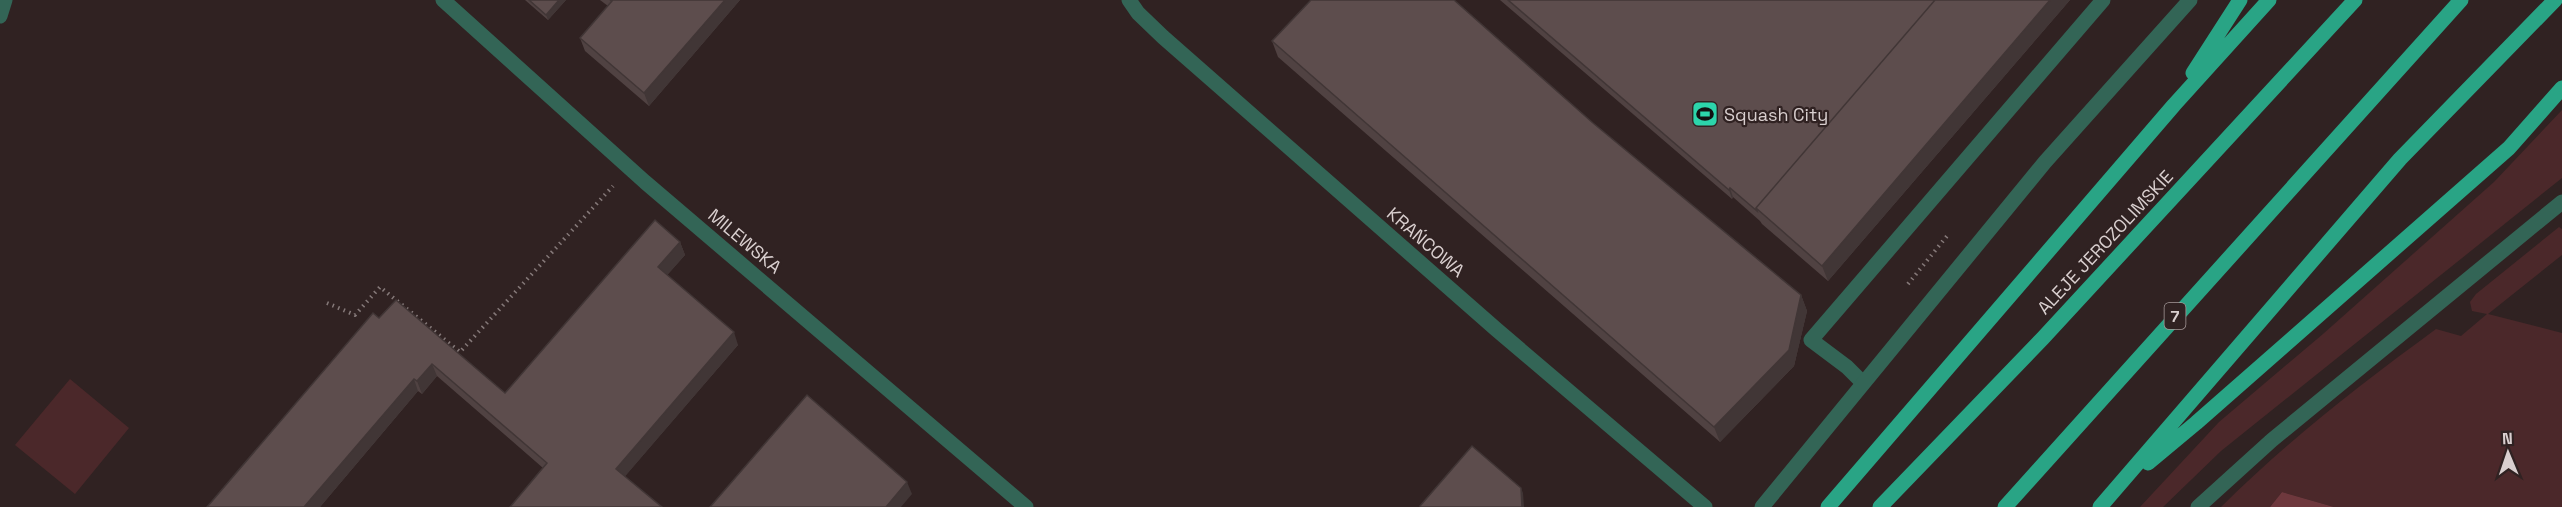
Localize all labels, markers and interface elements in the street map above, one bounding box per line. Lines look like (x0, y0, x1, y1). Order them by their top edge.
sports icon: Squash City (1690, 99, 1720, 129)
place label: Squash City (1724, 103, 1828, 126)
street label: ALEJE JEROZOLIMSKIE (2032, 165, 2178, 319)
street label: KRAŃCOWA (1382, 202, 1470, 282)
street label: MILEWSKA (704, 204, 786, 278)
road number: 7 (2164, 303, 2186, 329)
north arrow (2478, 423, 2538, 483)
text: N (2502, 428, 2513, 449)

